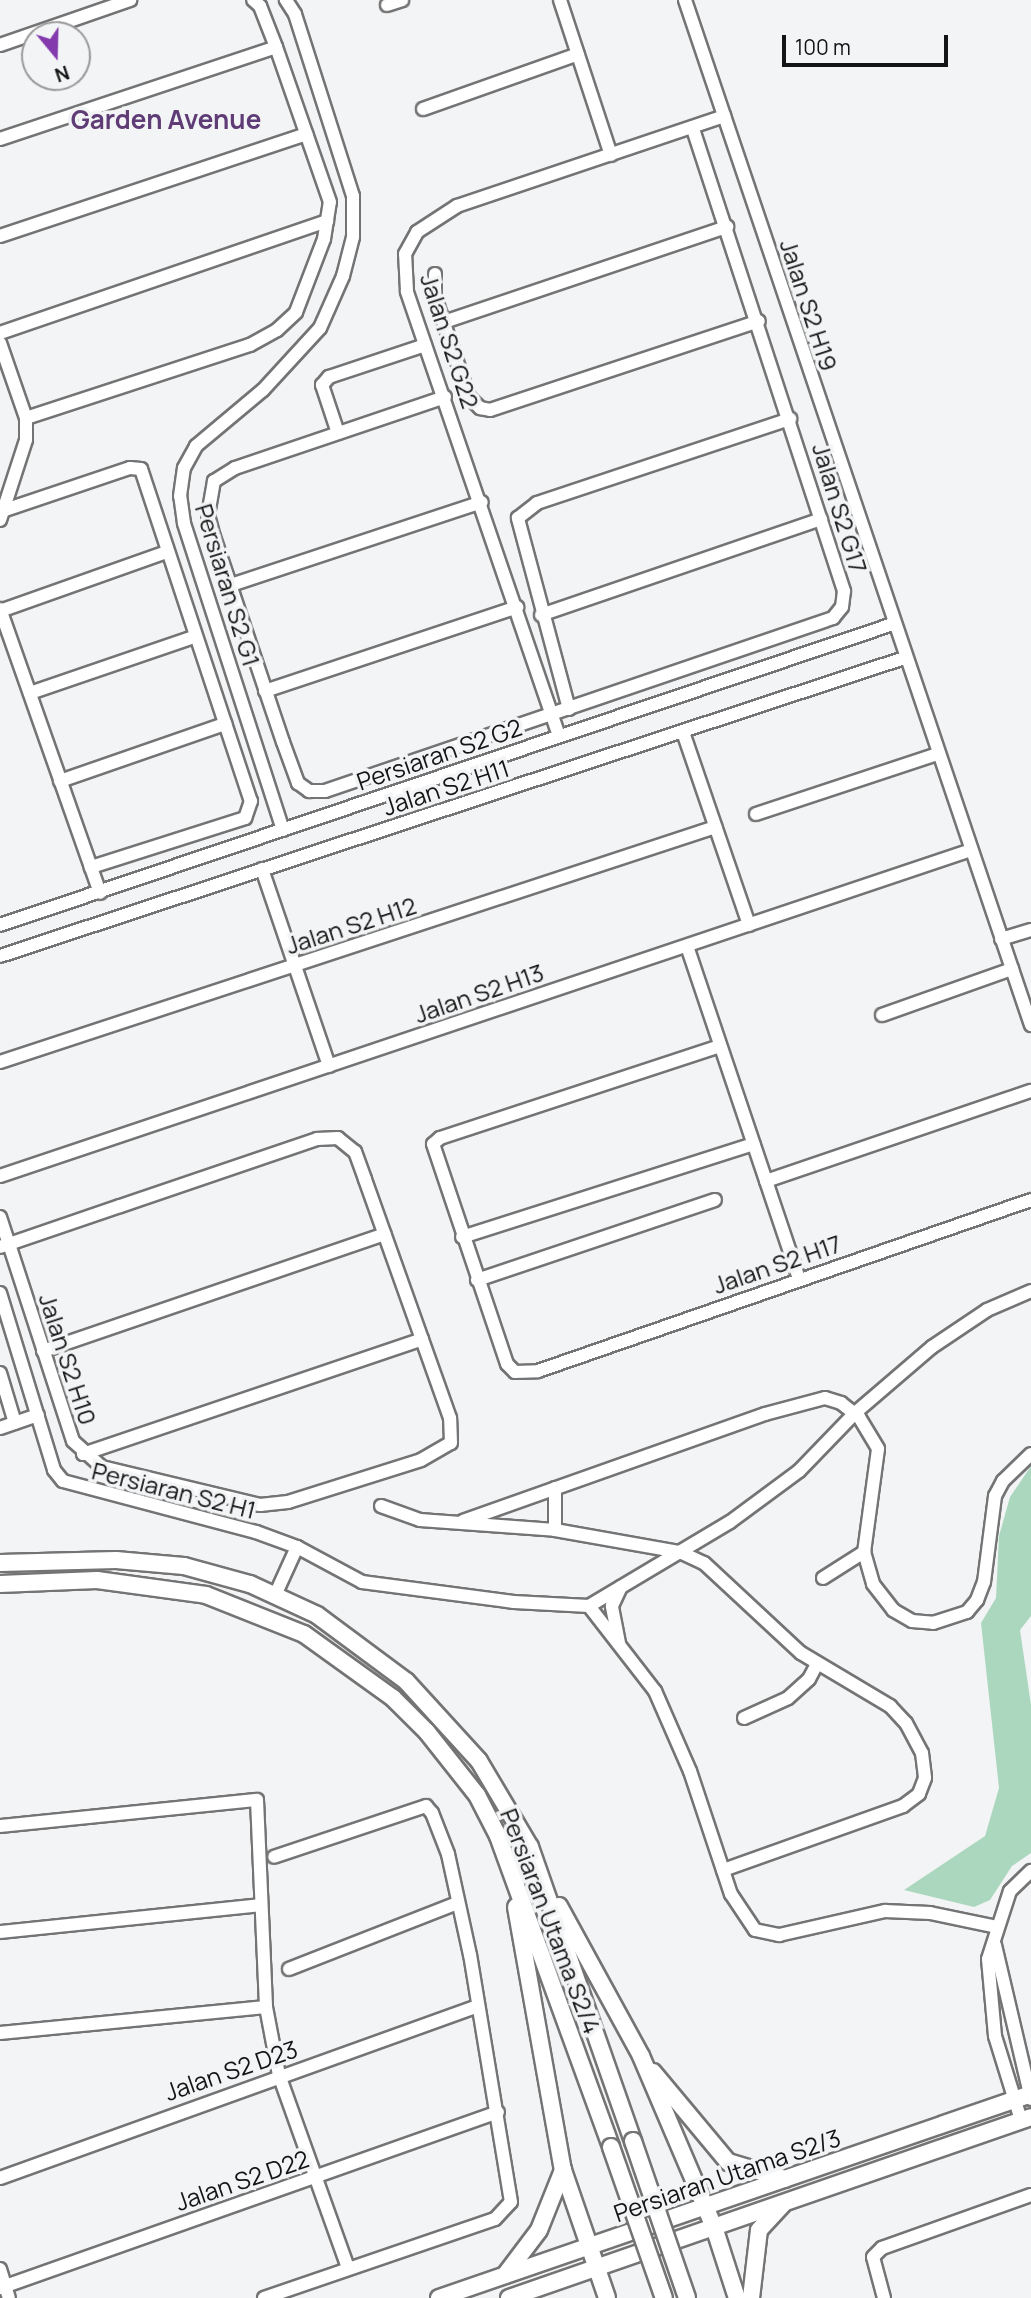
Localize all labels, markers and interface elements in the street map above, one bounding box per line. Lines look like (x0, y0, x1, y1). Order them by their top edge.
north arrow (21, 21, 91, 91)
scale bar (786, 21, 952, 65)
text: 100 m (795, 33, 851, 61)
text: N (51, 59, 73, 88)
district label: Garden Avenue (71, 104, 261, 136)
street label: Jalan S2 H19 (774, 236, 844, 374)
street label: Jalan S2 G22 (415, 270, 485, 412)
street label: Jalan S2 G17 (807, 440, 873, 576)
street label: Persiaran S2 G1 (190, 500, 266, 670)
street label: Persiaran S2 G2 (353, 712, 525, 796)
street label: Jalan S2 H11 (379, 753, 513, 821)
street label: Jalan S2 H12 (282, 890, 420, 960)
street label: Jalan S2 H13 (411, 957, 547, 1029)
street label: Jalan S2 H17 (709, 1229, 845, 1299)
street label: Jalan S2 H10 (33, 1290, 103, 1428)
street label: Persiaran S2 H1 (89, 1456, 259, 1524)
street label: Persiaran Utama S2/4 (495, 1804, 607, 2038)
street label: Jalan S2 D23 (161, 2034, 301, 2106)
street label: Persiaran Utama S2/3 (610, 2123, 844, 2227)
street label: Jalan S2 D22 (172, 2144, 312, 2216)

